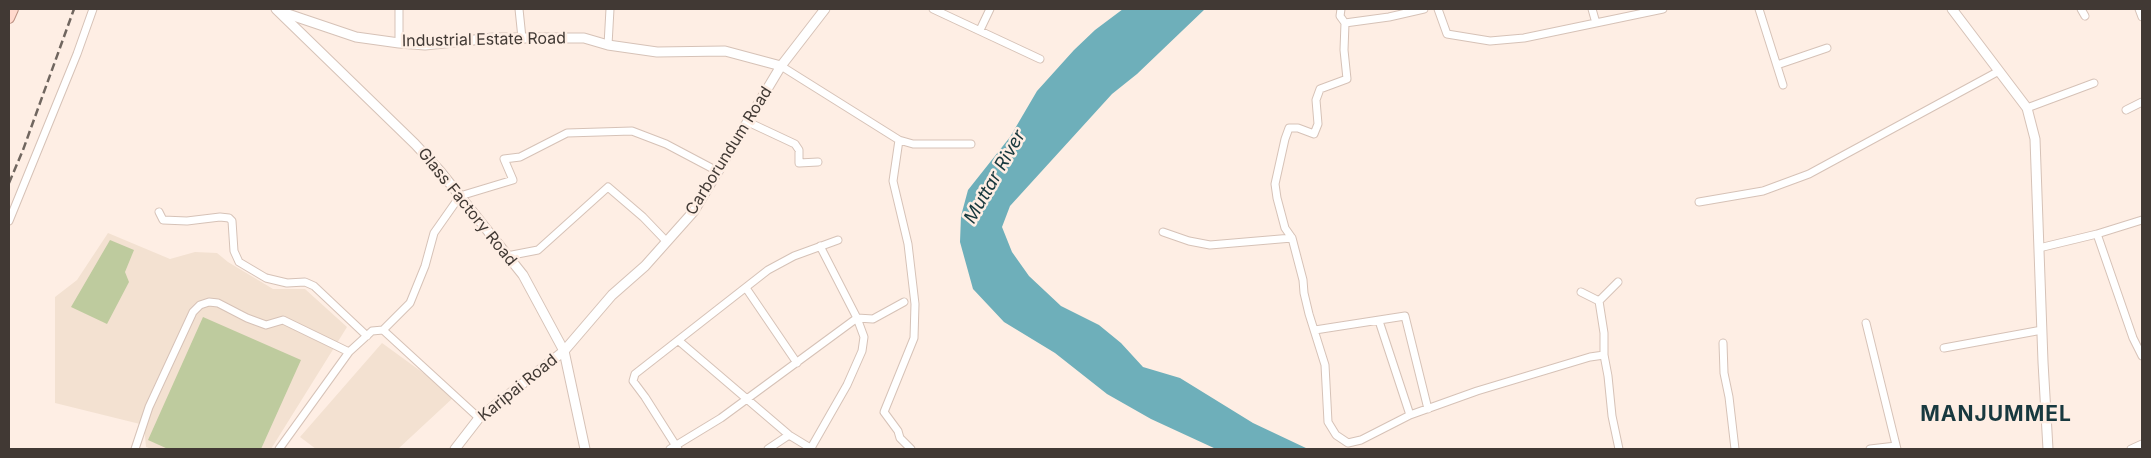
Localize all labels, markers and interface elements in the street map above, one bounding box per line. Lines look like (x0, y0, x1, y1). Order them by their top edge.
street label: Industrial Estate Road (402, 29, 566, 51)
street label: Carborundum Road (682, 83, 776, 219)
water label: Muttar River (960, 127, 1030, 227)
street label: Glass Factory Road (413, 144, 521, 270)
street label: Karipai Road (475, 350, 561, 426)
district label: MANJUMMEL (1919, 402, 2073, 428)

